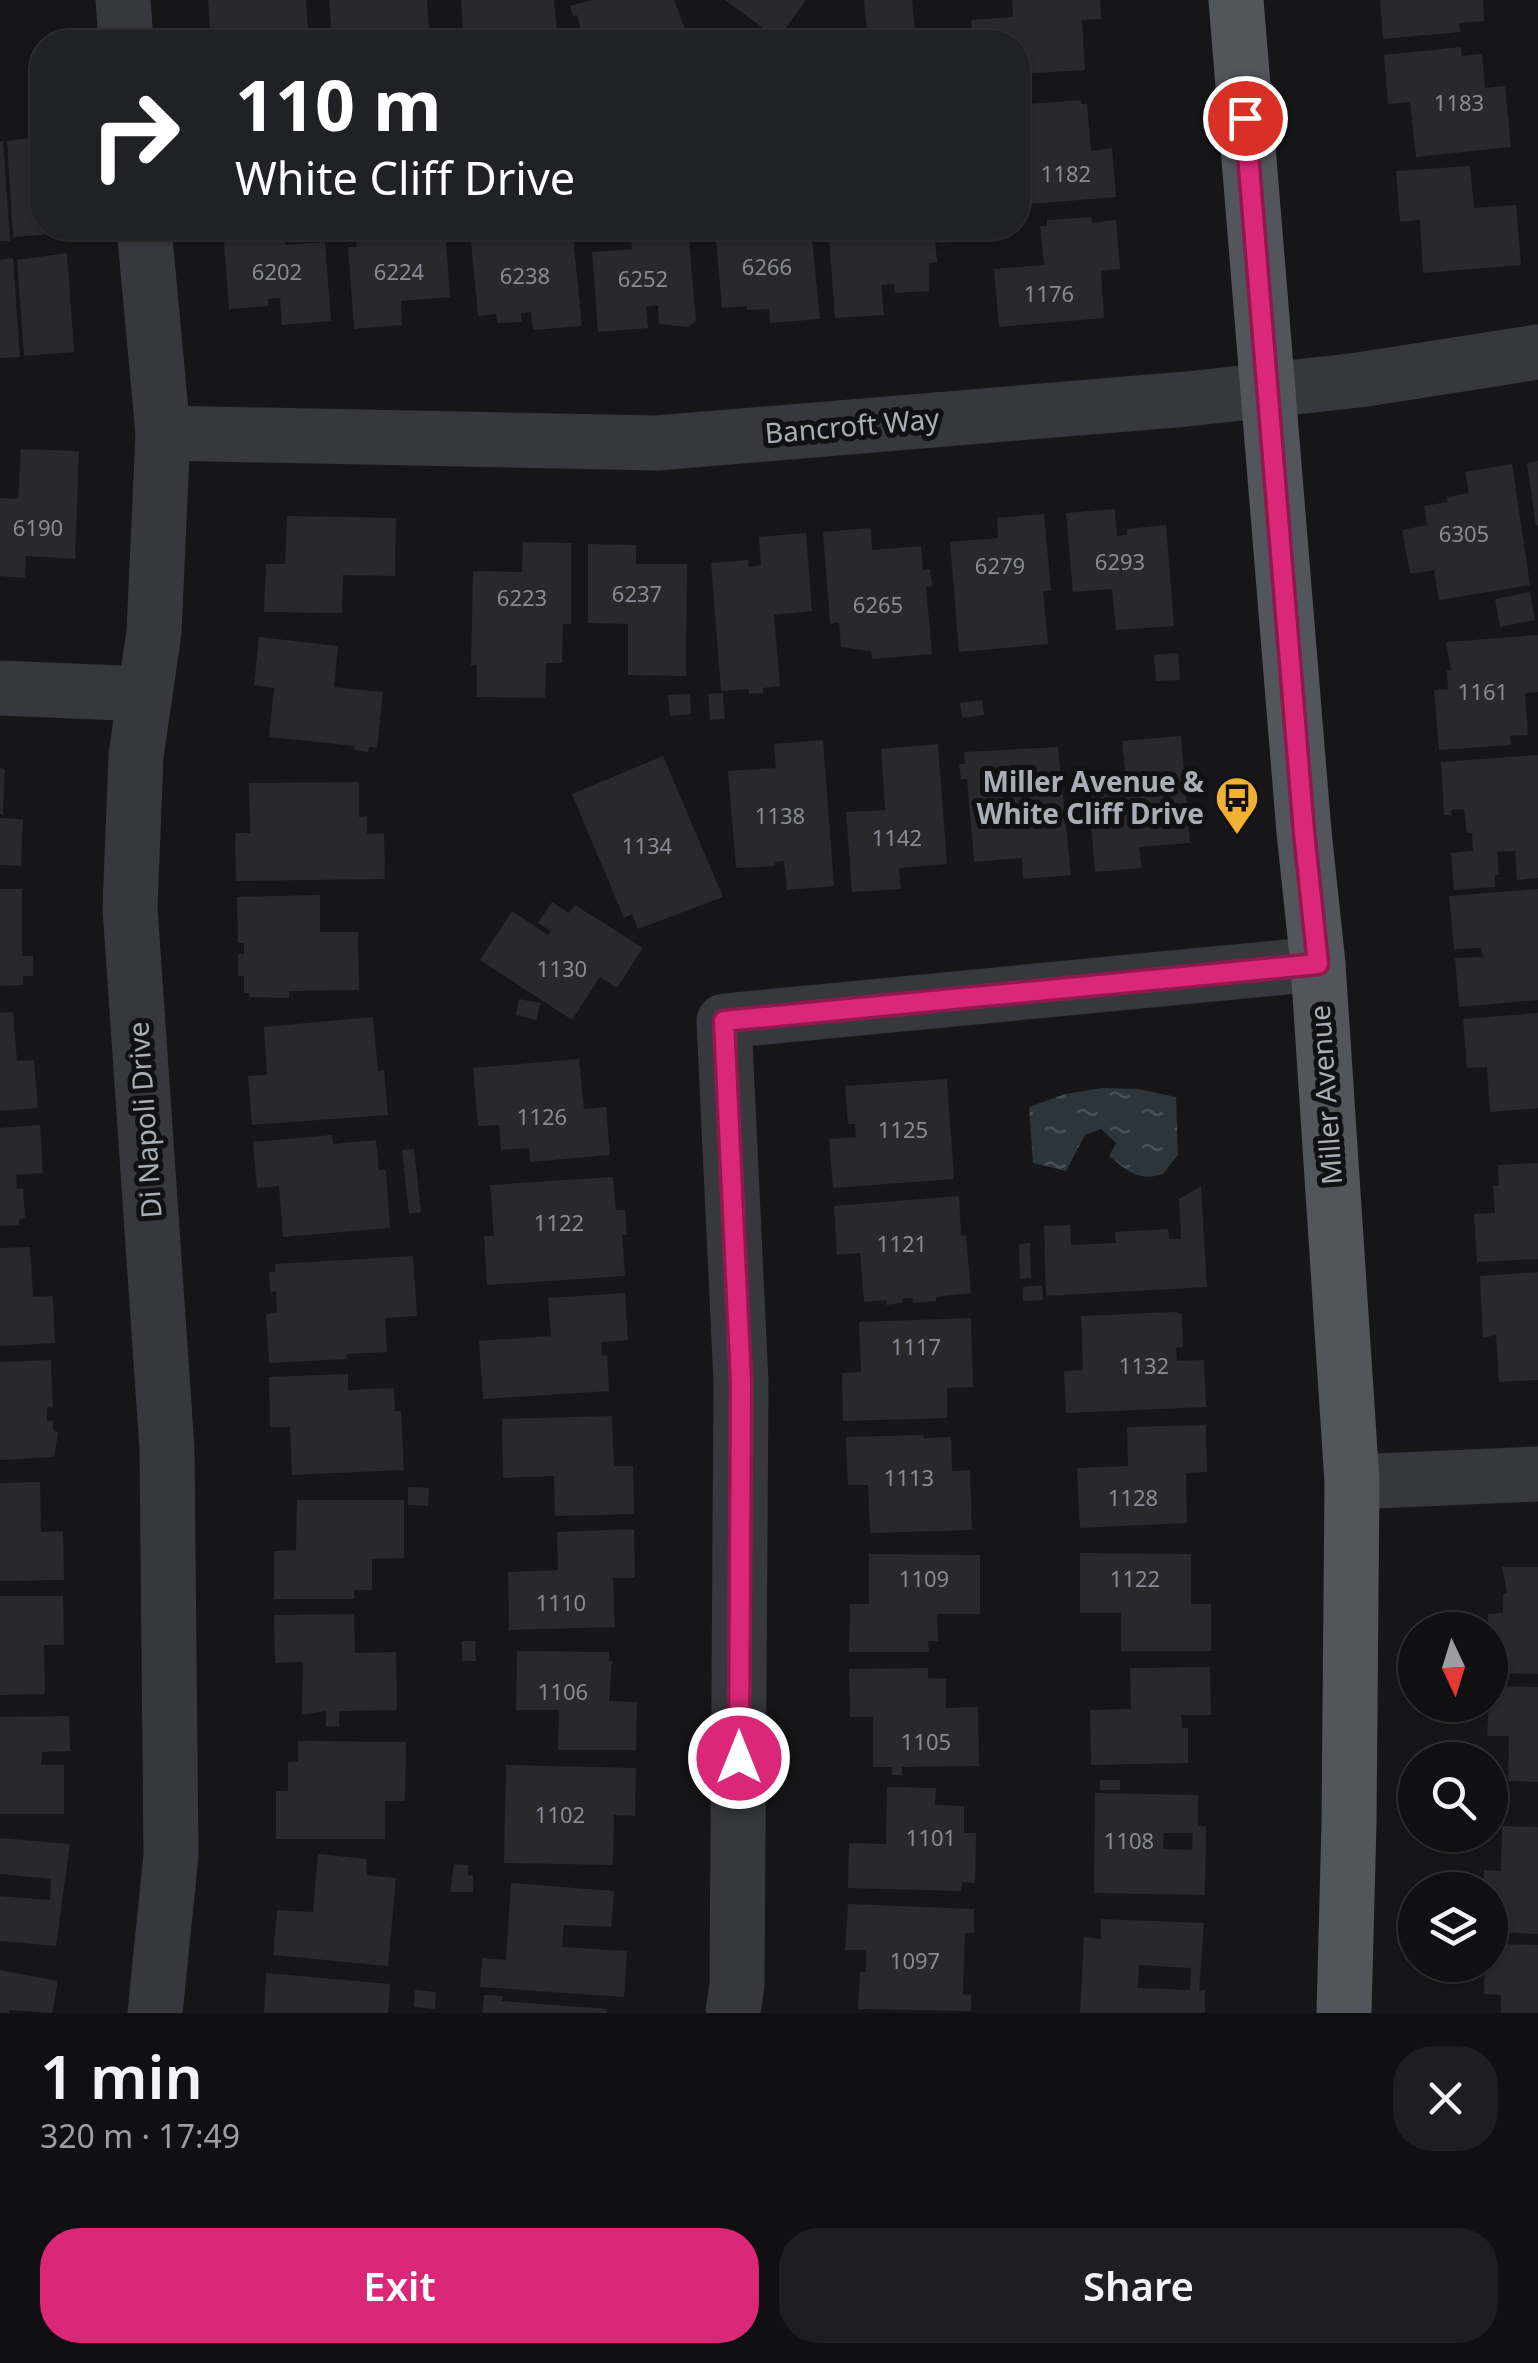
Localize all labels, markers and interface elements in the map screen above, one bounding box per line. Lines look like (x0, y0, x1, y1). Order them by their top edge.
text: 110 m (235, 56, 442, 152)
icon: right (70, 70, 200, 200)
pin (1203, 76, 1288, 161)
house number: 1183 (1434, 87, 1484, 117)
icon: arrive (1218, 91, 1273, 146)
text: White Cliff Drive (235, 147, 575, 208)
house number: 1182 (1041, 158, 1091, 188)
house number: 6266 (742, 251, 792, 281)
house number: 6202 (252, 256, 302, 286)
house number: 6224 (374, 256, 425, 286)
house number: 6238 (500, 260, 550, 290)
house number: 6252 (618, 263, 668, 293)
house number: 1176 (1024, 278, 1074, 308)
street label: Bancroft Way (763, 398, 941, 452)
house number: 6190 (13, 512, 63, 542)
house number: 6305 (1439, 518, 1489, 548)
house number: 6293 (1095, 546, 1145, 576)
house number: 6279 (975, 550, 1025, 580)
house number: 6237 (612, 578, 662, 608)
house number: 6223 (497, 582, 547, 612)
house number: 6265 (853, 589, 903, 619)
house number: 1161 (1458, 676, 1508, 706)
place label: Miller Avenue & White Cliff Drive (977, 762, 1204, 832)
bus stop icon: Miller Avenue & White Cliff Drive (1214, 775, 1260, 836)
house number: 1138 (755, 800, 805, 830)
house number: 1142 (872, 822, 922, 852)
house number: 1134 (622, 830, 673, 860)
house number: 1130 (537, 953, 587, 983)
street label: Miller Avenue (1300, 1004, 1350, 1186)
street label: Di Napoli Drive (118, 1020, 170, 1220)
house number: 1126 (517, 1101, 567, 1131)
house number: 1125 (878, 1114, 928, 1144)
house number: 1122 (534, 1207, 584, 1237)
house number: 1121 (877, 1228, 927, 1258)
house number: 1117 (891, 1331, 941, 1361)
house number: 1132 (1119, 1350, 1169, 1380)
house number: 1113 (884, 1462, 934, 1492)
house number: 1128 (1108, 1482, 1158, 1512)
house number: 1109 (899, 1563, 949, 1593)
house number: 1122 (1110, 1563, 1160, 1593)
house number: 1110 (536, 1587, 586, 1617)
north arrow (1398, 1612, 1508, 1722)
map controls (1398, 1612, 1508, 1982)
house number: 1106 (538, 1676, 588, 1706)
position arrow (687, 1706, 791, 1810)
house number: 1105 (901, 1726, 951, 1756)
button: search (1398, 1742, 1508, 1852)
house number: 1102 (535, 1799, 585, 1829)
house number: 1101 (906, 1822, 956, 1852)
house number: 1108 (1104, 1825, 1154, 1855)
button: layers (1398, 1872, 1508, 1982)
house number: 1097 (890, 1945, 940, 1975)
text: 1 min (40, 2035, 203, 2117)
button: close (1393, 2046, 1498, 2151)
text: 320 m · 17:49 (40, 2114, 240, 2157)
button: Exit (40, 2228, 759, 2343)
button: Share (779, 2228, 1498, 2343)

